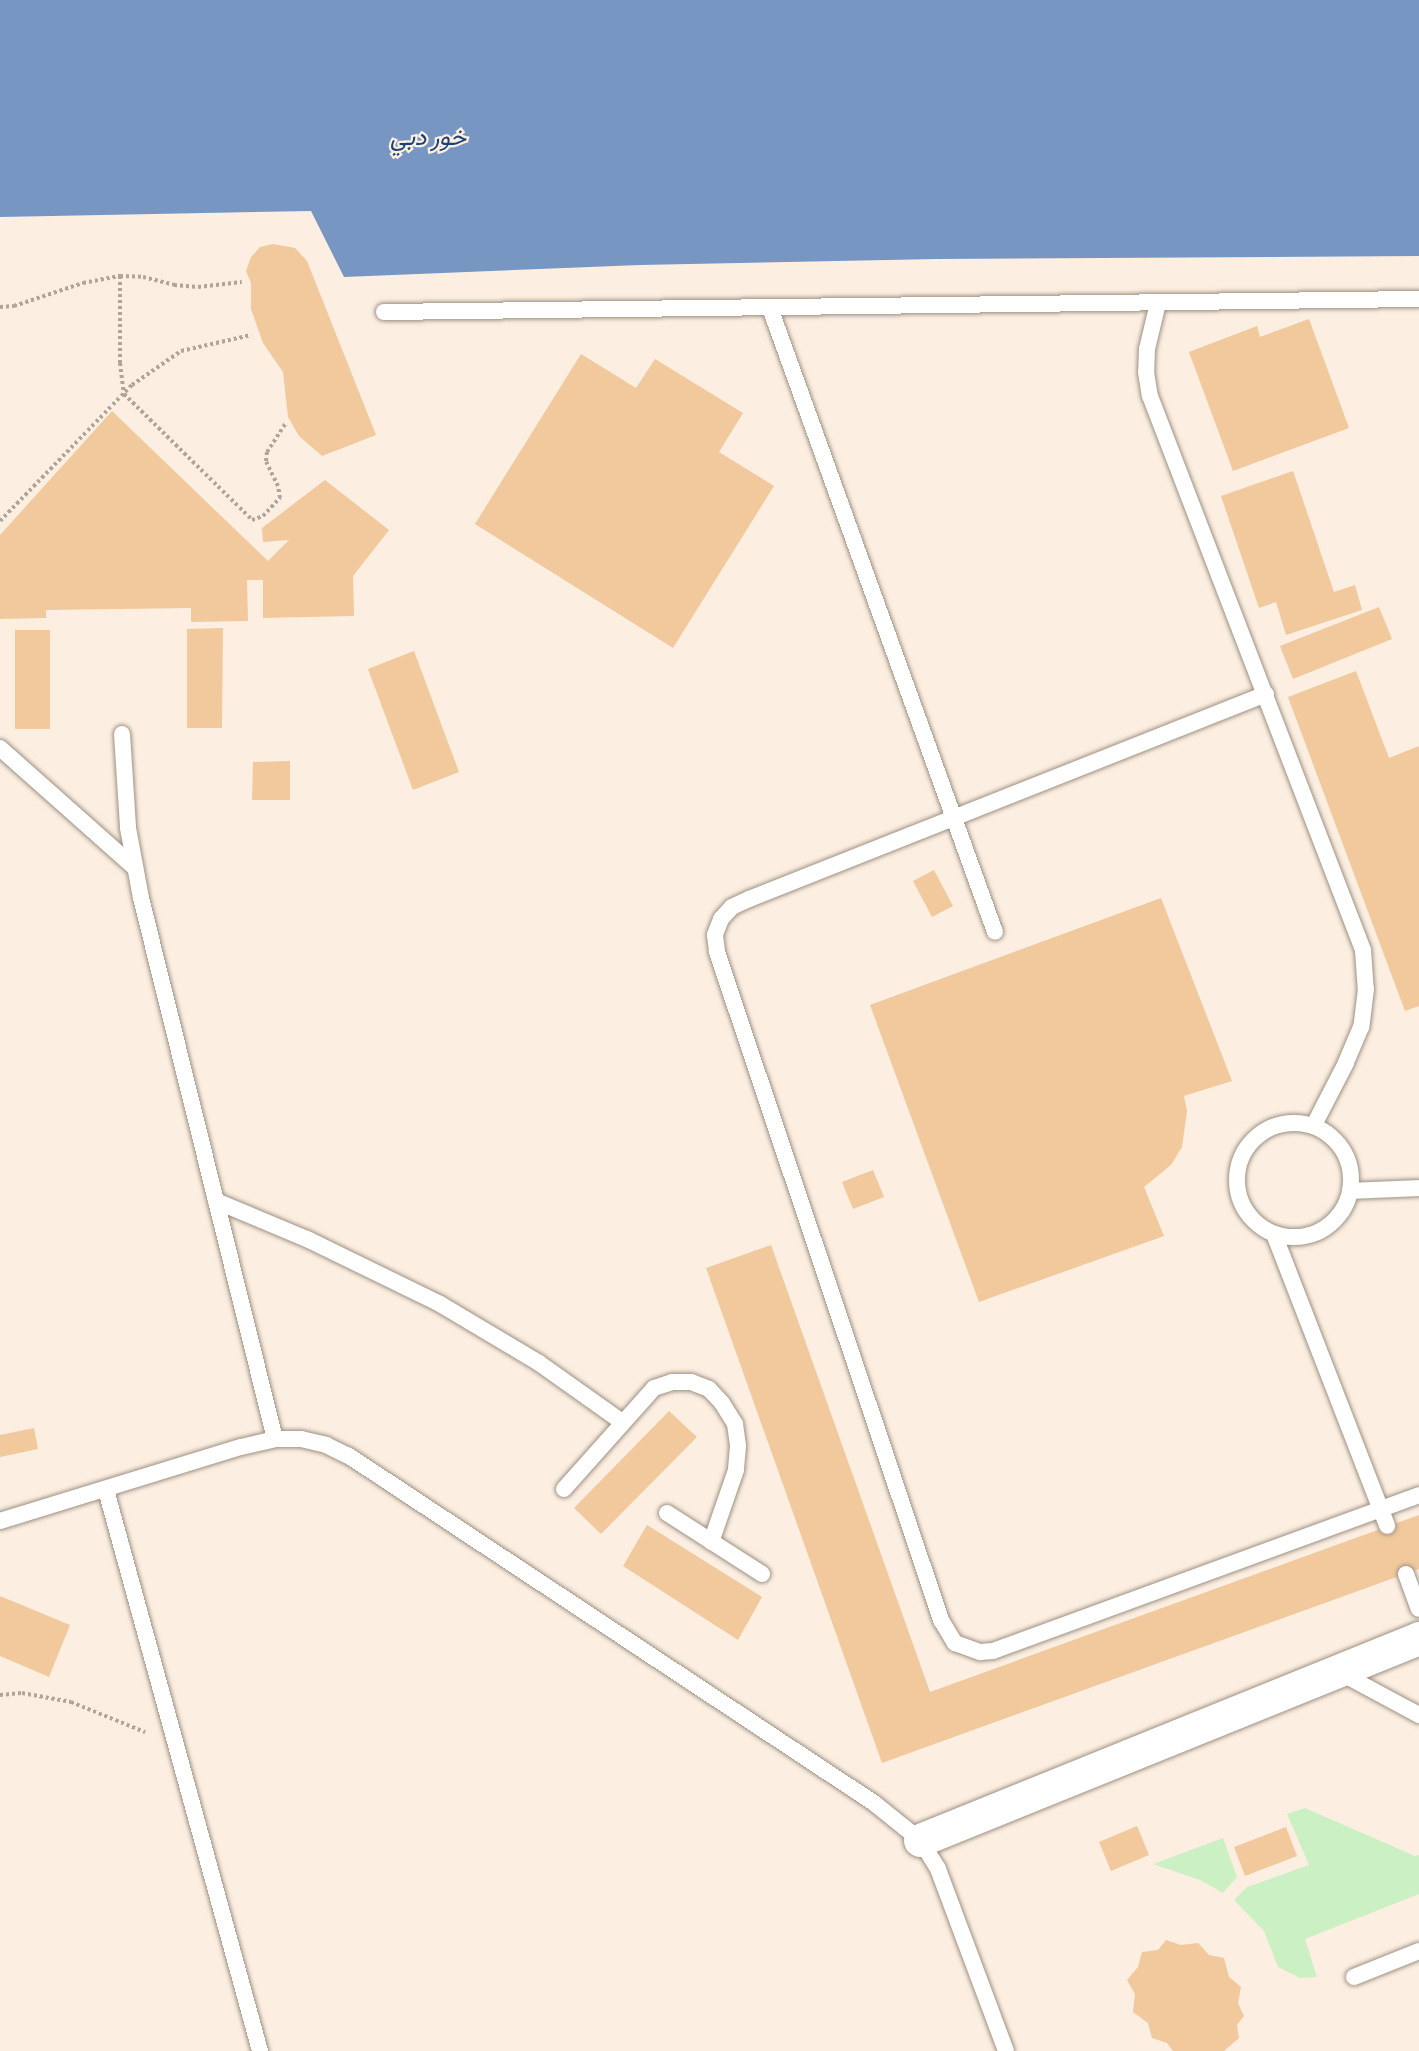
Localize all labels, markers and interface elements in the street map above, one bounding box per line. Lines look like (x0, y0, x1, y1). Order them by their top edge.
water label: خور دبي (390, 123, 466, 151)

